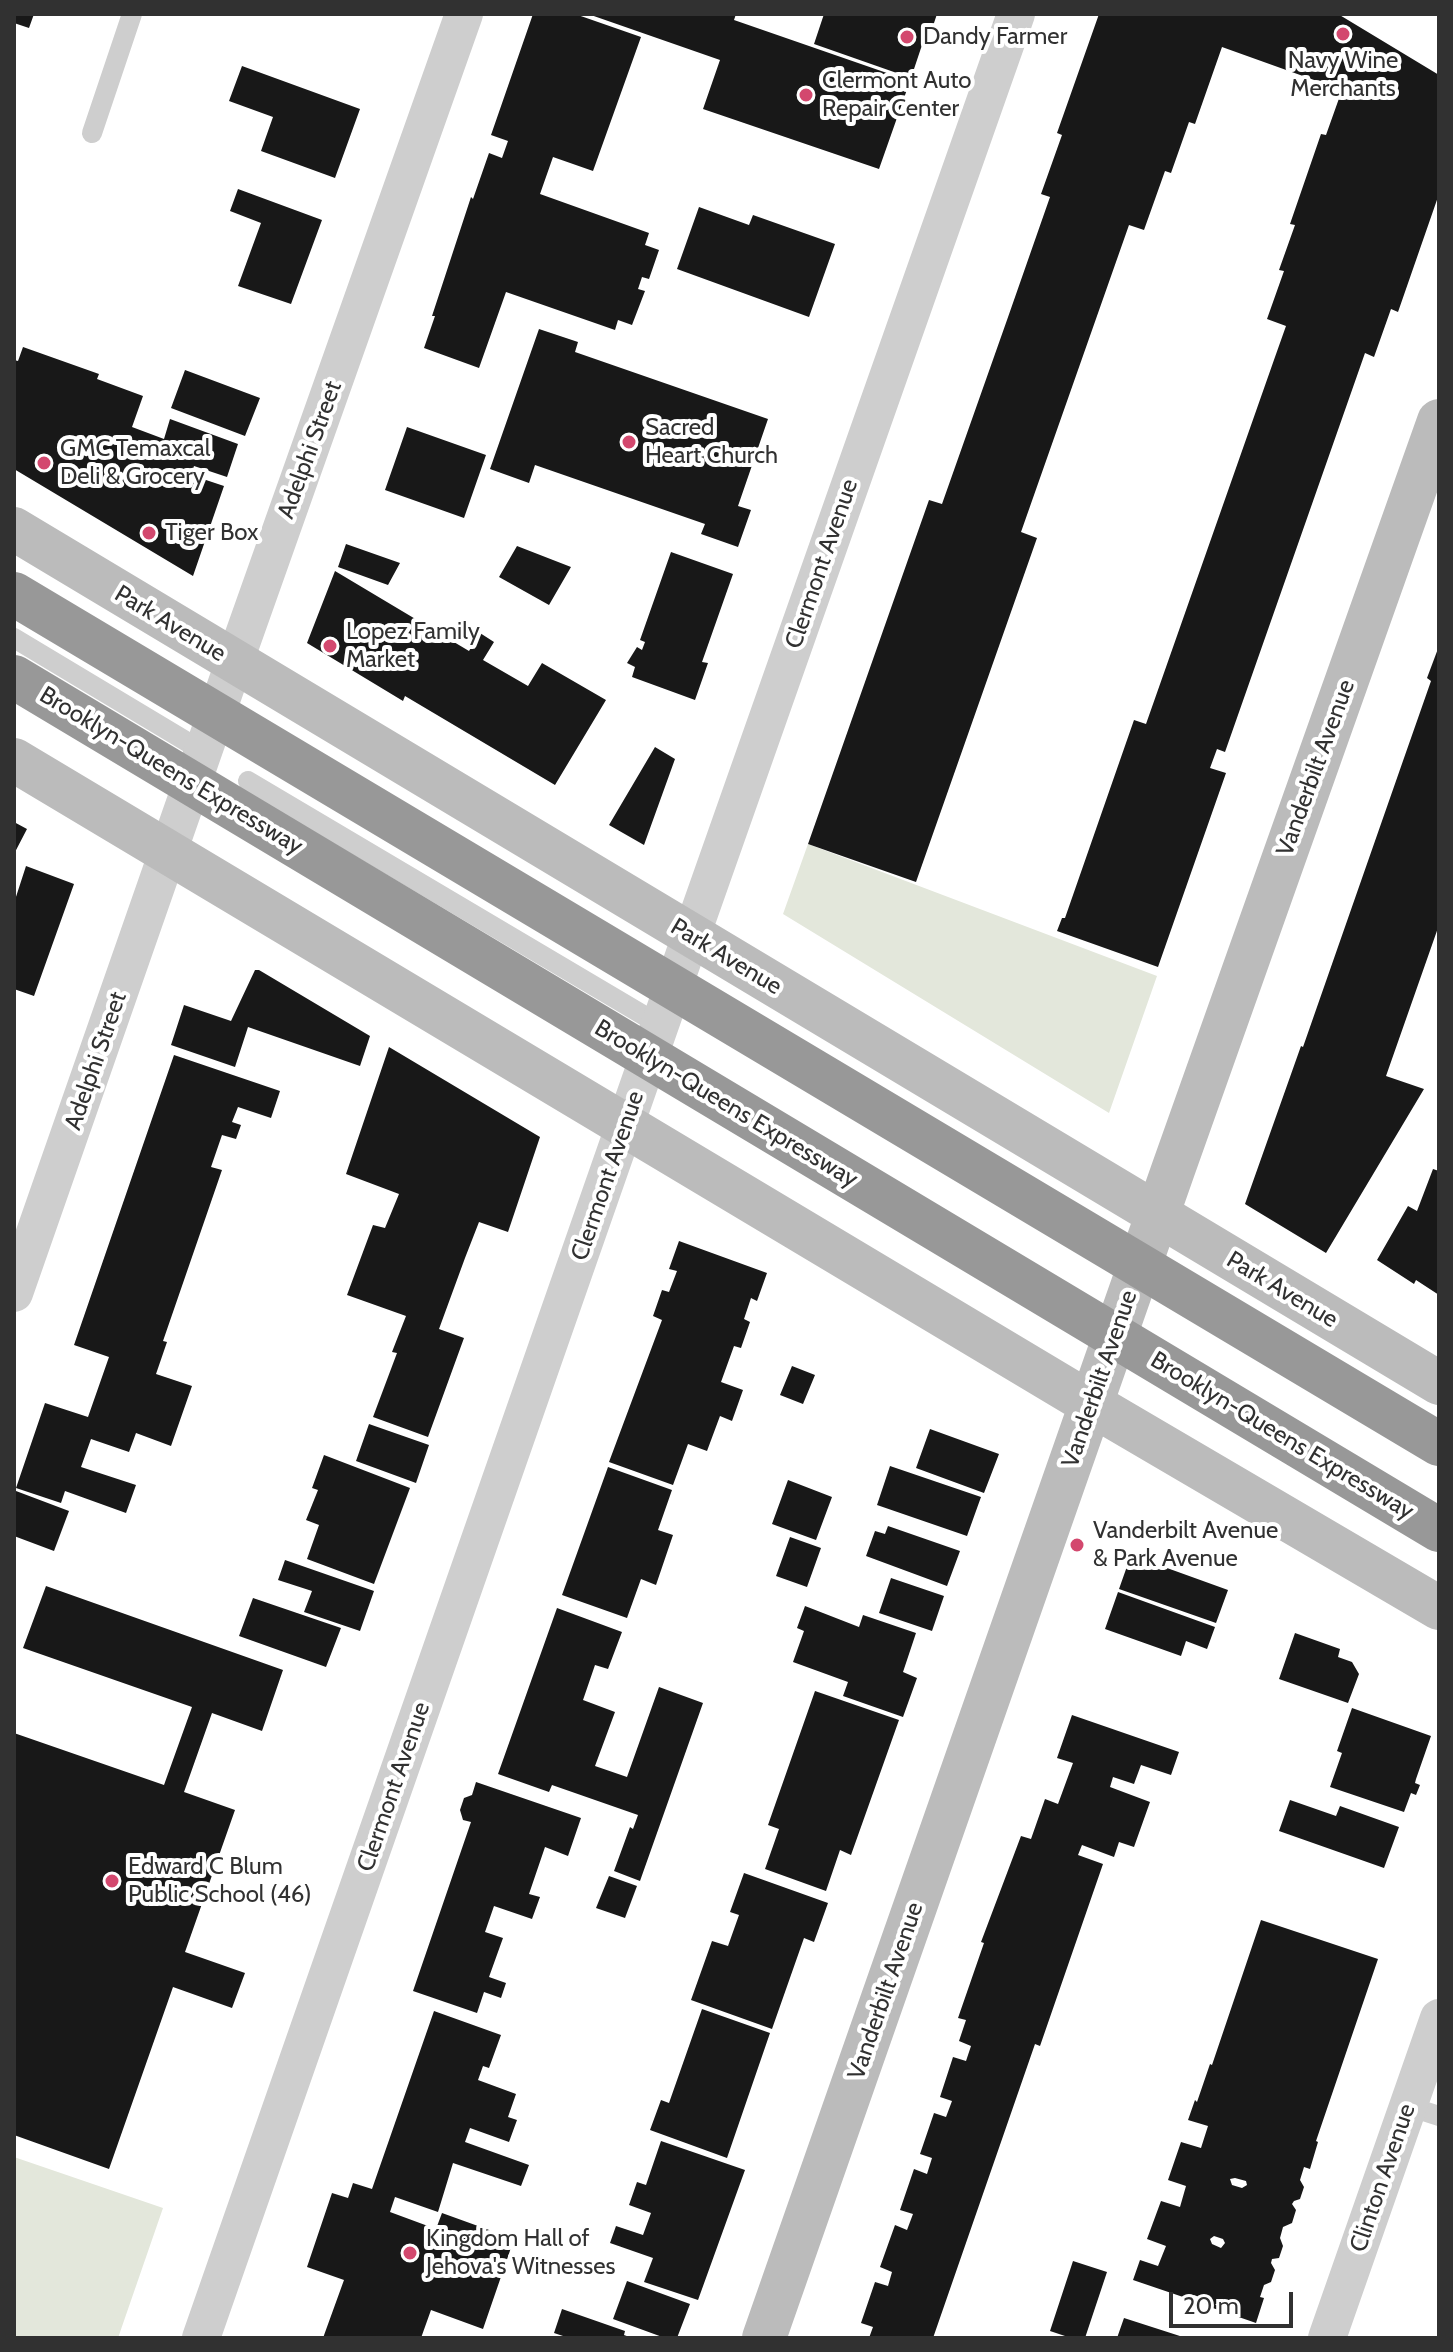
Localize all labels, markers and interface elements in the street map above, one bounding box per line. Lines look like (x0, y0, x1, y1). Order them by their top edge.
place label: Dandy Farmer (923, 23, 1067, 51)
marker: Navy Wine Merchants (1334, 25, 1352, 43)
marker: Dandy Farmer (898, 28, 916, 46)
place label: Navy Wine Merchants (1288, 47, 1398, 103)
place label: Clermont Auto Repair Center (822, 67, 971, 123)
marker: Clermont Auto Repair Center (797, 86, 815, 104)
street label: Adelphi Street (272, 377, 348, 523)
place label: Sacred Heart Church (645, 414, 778, 470)
marker: Sacred Heart Church (620, 433, 638, 451)
place label: GMC Temaxcal Deli & Grocery (60, 435, 210, 491)
marker: GMC Temaxcal Deli & Grocery (35, 454, 53, 472)
street label: Clermont Avenue (780, 476, 864, 652)
place label: Tiger Box (165, 519, 258, 547)
marker: Tiger Box (140, 524, 158, 542)
street label: Park Avenue (109, 580, 231, 668)
place label: Lopez Family Market (346, 618, 480, 674)
marker: Lopez Family Market (321, 637, 339, 655)
street label: Vanderbilt Avenue (1271, 676, 1361, 860)
street label: Brooklyn-Queens Expressway (34, 681, 308, 861)
street label: Park Avenue (665, 913, 787, 1001)
street label: Adelphi Street (59, 988, 133, 1134)
street label: Brooklyn-Queens Expressway (589, 1014, 863, 1194)
street label: Clermont Avenue (566, 1088, 650, 1264)
street label: Park Avenue (1221, 1246, 1343, 1334)
street label: Vanderbilt Avenue (1056, 1287, 1144, 1471)
street label: Brooklyn-Queens Expressway (1145, 1346, 1419, 1526)
place label: Vanderbilt Avenue & Park Avenue (1093, 1517, 1278, 1573)
marker: Vanderbilt Avenue & Park Avenue (1068, 1536, 1086, 1554)
street label: Clermont Avenue (352, 1699, 436, 1875)
place label: Edward C Blum Public School (46) (128, 1853, 312, 1909)
marker: Edward C Blum Public School (46) (103, 1872, 121, 1890)
street label: Vanderbilt Avenue (842, 1899, 930, 2083)
street label: Clinton Avenue (1344, 2100, 1422, 2256)
place label: Kingdom Hall of Jehova's Witnesses (426, 2225, 615, 2281)
marker: Kingdom Hall of Jehova's Witnesses (401, 2244, 419, 2262)
scale bar (1173, 2276, 1297, 2326)
text: 20 m (1183, 2291, 1239, 2320)

